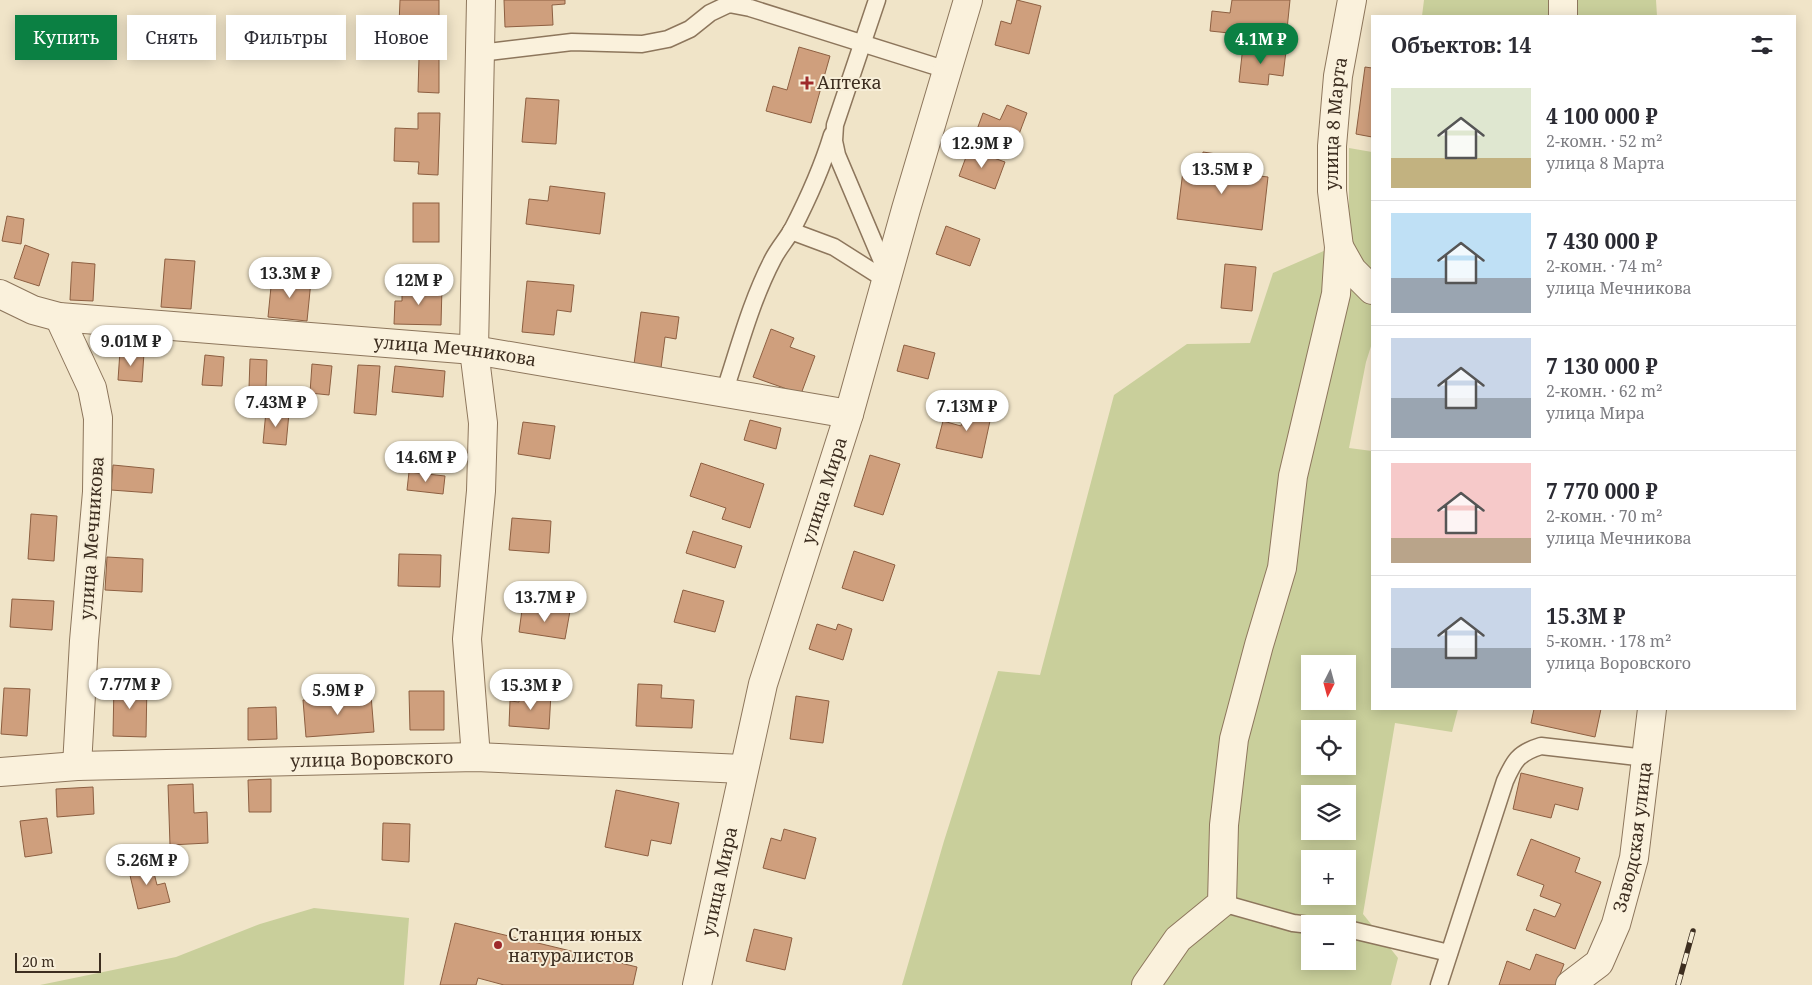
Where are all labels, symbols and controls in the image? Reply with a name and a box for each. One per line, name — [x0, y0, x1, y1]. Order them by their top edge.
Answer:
chip: Купить — [15, 15, 117, 60]
chip: Снять — [127, 15, 216, 60]
chip: Фильтры — [226, 15, 346, 60]
chip: Новое — [356, 15, 447, 60]
pin: 4.1M ₽ — [1220, 22, 1302, 65]
text: 4.1M ₽ — [1235, 28, 1287, 50]
text: Объектов: 14 — [1391, 31, 1531, 59]
icon: filters — [1748, 31, 1776, 59]
street label: улица 8 Марта — [1319, 55, 1352, 190]
place label: Аптека — [817, 70, 882, 94]
marker: Аптека — [801, 77, 813, 89]
text: 4 100 000 ₽ — [1546, 102, 1658, 130]
icon: home — [1431, 108, 1491, 168]
pin: 12.9M ₽ — [936, 126, 1028, 169]
text: 2-комн. · 52 m² — [1546, 130, 1662, 152]
text: 12.9M ₽ — [952, 132, 1012, 154]
pin: 13.5M ₽ — [1176, 152, 1268, 195]
text: улица 8 Марта — [1546, 152, 1665, 174]
text: 13.5M ₽ — [1192, 158, 1252, 180]
text: 7 430 000 ₽ — [1546, 227, 1658, 255]
icon: home — [1431, 233, 1491, 293]
text: 2-комн. · 74 m² — [1546, 255, 1662, 277]
pin: 13.3M ₽ — [244, 256, 336, 299]
text: 13.3M ₽ — [260, 262, 320, 284]
pin: 12M ₽ — [384, 264, 454, 306]
text: 12M ₽ — [396, 269, 442, 291]
text: улица Мечникова — [1546, 277, 1692, 299]
pin: 9.01M ₽ — [85, 324, 177, 367]
street label: улица Мечникова — [373, 329, 538, 371]
text: 9.01M ₽ — [101, 330, 161, 352]
text: 7 130 000 ₽ — [1546, 352, 1658, 380]
icon: home — [1431, 358, 1491, 418]
text: 2-комн. · 62 m² — [1546, 380, 1662, 402]
pin: 7.43M ₽ — [230, 386, 322, 428]
pin: 7.13M ₽ — [921, 390, 1013, 432]
text: 7.43M ₽ — [246, 391, 306, 413]
text: 7.13M ₽ — [937, 395, 997, 417]
text: улица Мира — [1546, 402, 1645, 424]
street label: улица Мира — [795, 434, 852, 547]
pin: 14.6M ₽ — [380, 440, 472, 483]
text: 14.6M ₽ — [396, 446, 456, 468]
street label: улица Мечникова — [73, 455, 109, 621]
text: 7 770 000 ₽ — [1546, 477, 1658, 505]
icon: home — [1431, 483, 1491, 543]
text: 2-комн. · 70 m² — [1546, 505, 1662, 527]
text: улица Мечникова — [1546, 527, 1692, 549]
pin: 13.7M ₽ — [499, 580, 591, 623]
text: 13.7M ₽ — [515, 586, 575, 608]
text: 15.3M ₽ — [1546, 602, 1626, 630]
icon: home — [1431, 608, 1491, 668]
text: 5-комн. · 178 m² — [1546, 630, 1671, 652]
text: улица Воровского — [1546, 652, 1691, 674]
north arrow — [1301, 655, 1356, 710]
map controls — [1301, 655, 1356, 970]
pin: 7.77M ₽ — [84, 668, 176, 710]
pin: 15.3M ₽ — [485, 668, 577, 711]
text: 7.77M ₽ — [100, 673, 160, 695]
pin: 5.9M ₽ — [297, 674, 379, 716]
text: 15.3M ₽ — [501, 674, 561, 696]
text: 5.9M ₽ — [312, 679, 364, 701]
button: locate — [1301, 720, 1356, 775]
street label: улица Воровского — [290, 745, 454, 772]
street label: Заводская улица — [1607, 760, 1657, 915]
button: layers — [1301, 785, 1356, 840]
street label: улица Мира — [695, 824, 742, 938]
pin: 5.26M ₽ — [101, 844, 193, 886]
text: 5.26M ₽ — [117, 849, 177, 871]
button: + — [1301, 850, 1356, 905]
button: − — [1301, 915, 1356, 970]
place label: Станция юных натуралистов — [508, 922, 643, 967]
marker: Станция юных натуралистов — [492, 939, 504, 951]
scale bar — [15, 950, 101, 973]
text: 20 m — [22, 952, 55, 971]

